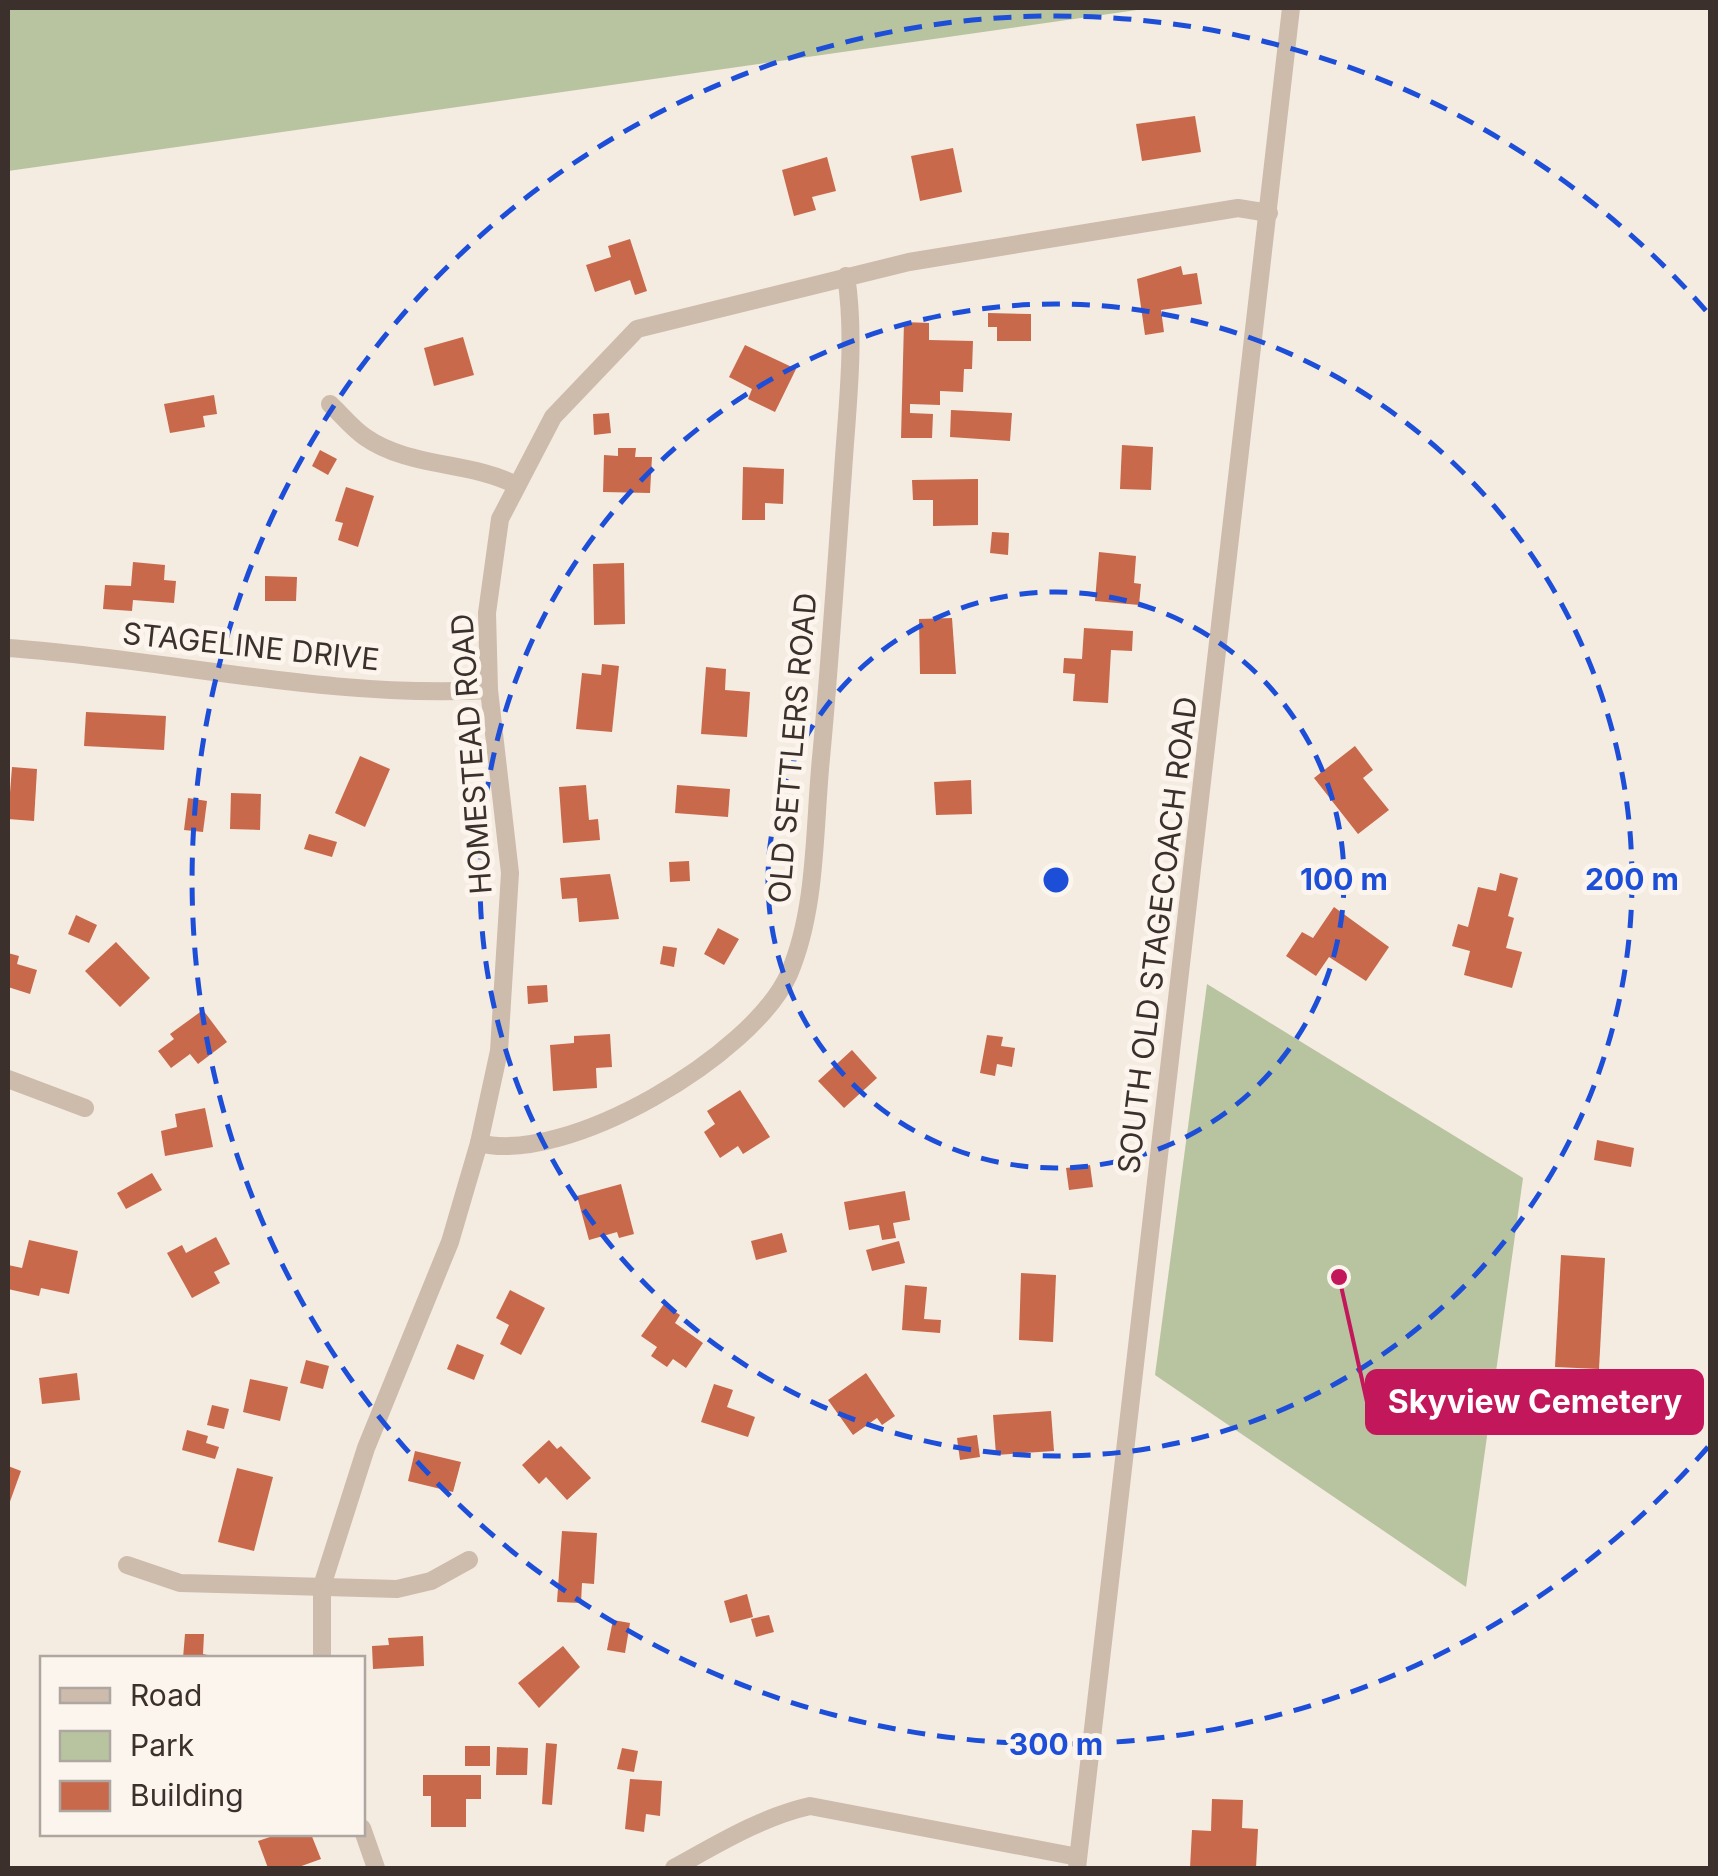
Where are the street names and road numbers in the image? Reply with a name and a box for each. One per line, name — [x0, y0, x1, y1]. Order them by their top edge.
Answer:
street label: OLD SETTLERS ROAD — [760, 591, 824, 905]
street label: HOMESTEAD ROAD — [443, 612, 499, 896]
street label: STAGELINE DRIVE — [121, 615, 381, 677]
street label: SOUTH OLD STAGECOACH ROAD — [1110, 694, 1204, 1176]

